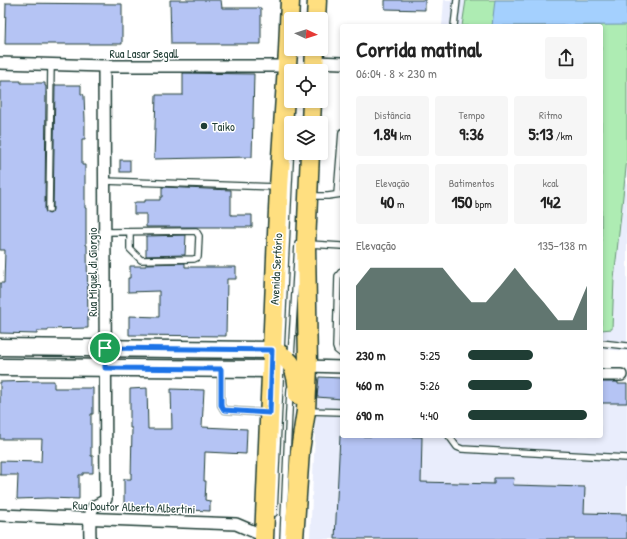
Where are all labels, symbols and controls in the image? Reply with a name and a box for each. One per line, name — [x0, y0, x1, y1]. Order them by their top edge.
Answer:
north arrow — [284, 12, 328, 56]
map controls — [284, 12, 328, 160]
text: Corrida matinal — [356, 34, 482, 64]
button: share — [545, 37, 587, 79]
street label: Rua Lasar Segall — [109, 45, 179, 62]
button: locate — [284, 64, 328, 108]
text: 06:04 · 8 × 230 m — [356, 64, 437, 82]
text: Distância — [374, 108, 411, 122]
text: Tempo — [458, 108, 485, 122]
text: Ritmo — [539, 108, 562, 122]
button: layers — [284, 116, 328, 160]
place label: Taiko — [212, 118, 235, 135]
marker: Taiko — [199, 121, 209, 131]
text: 1.84 — [373, 122, 397, 145]
text: 9:36 — [459, 122, 484, 145]
text: 5:13 — [528, 122, 553, 145]
text: km — [397, 129, 412, 143]
text: /km — [553, 129, 573, 143]
text: Elevação — [376, 176, 409, 190]
text: Batimentos — [449, 176, 494, 190]
text: kcal — [542, 176, 559, 190]
text: 40 — [380, 190, 394, 213]
text: 150 — [451, 190, 472, 213]
text: 142 — [540, 190, 561, 213]
text: m — [394, 197, 405, 211]
text: bpm — [472, 197, 492, 211]
street label: Rua Miguel di Giorgio — [84, 227, 101, 317]
street label: Avenida Sertório — [266, 233, 286, 305]
text: Elevação — [356, 236, 396, 254]
text: 135–138 m — [537, 236, 587, 254]
pin — [88, 331, 122, 365]
icon: arrive — [94, 337, 116, 359]
text: 230 m — [356, 346, 386, 364]
text: 5:25 — [420, 346, 440, 364]
text: 460 m — [356, 376, 384, 394]
text: 5:26 — [420, 376, 440, 394]
text: 690 m — [356, 406, 384, 424]
text: 4:40 — [420, 406, 439, 424]
street label: Rua Doutor Alberto Albertini — [72, 496, 196, 518]

